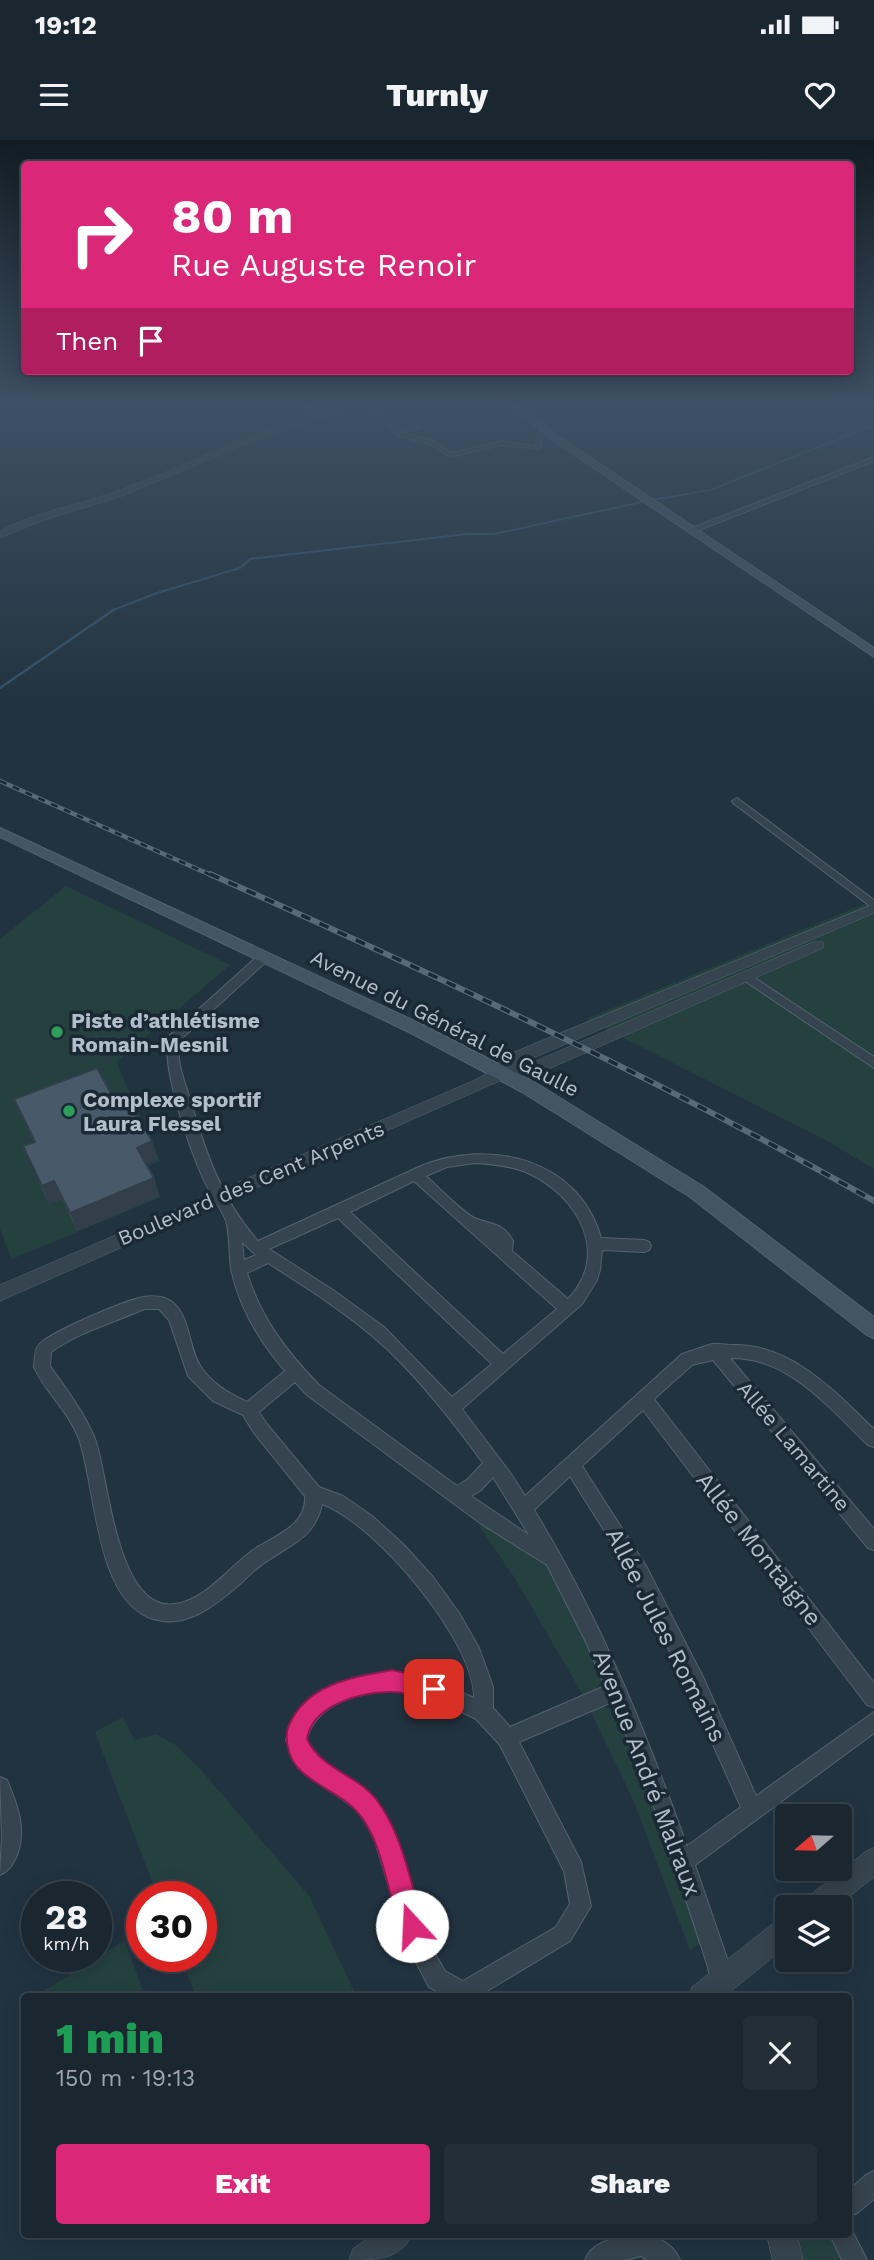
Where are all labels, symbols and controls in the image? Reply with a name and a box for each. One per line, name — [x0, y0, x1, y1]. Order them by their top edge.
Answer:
text: 19:12 — [35, 10, 97, 40]
icon: menu — [35, 76, 73, 114]
text: Turnly — [386, 76, 488, 114]
icon: heart — [801, 76, 839, 114]
text: 80 m — [171, 187, 293, 245]
icon: right — [56, 189, 147, 280]
text: Rue Auguste Renoir — [171, 246, 477, 284]
icon: arrive — [132, 322, 170, 360]
text: Then — [56, 326, 118, 356]
street label: Avenue du Général de Gaulle — [307, 944, 583, 1102]
place label: Piste d’athlétisme Romain-Mesnil — [71, 1008, 260, 1057]
marker: Piste d’athlétisme Romain-Mesnil — [49, 1024, 65, 1040]
place label: Complexe sportif Laura Flessel — [83, 1087, 261, 1136]
marker: Complexe sportif Laura Flessel — [61, 1103, 77, 1119]
street label: Boulevard des Cent Arpents — [114, 1115, 388, 1251]
street label: Allée Lamartine — [732, 1376, 856, 1516]
street label: Allée Montaigne — [690, 1467, 828, 1631]
street label: Allée Jules Romains — [600, 1523, 732, 1747]
street label: Avenue André Malraux — [587, 1646, 707, 1900]
pin — [404, 1659, 464, 1719]
icon: arrive — [415, 1670, 453, 1708]
north arrow — [775, 1804, 852, 1881]
map controls — [775, 1804, 852, 1972]
speed limit sign: 30 — [126, 1881, 217, 1972]
position arrow — [375, 1889, 449, 1963]
button: layers — [775, 1895, 852, 1972]
text: 28 — [45, 1896, 88, 1938]
text: km/h — [43, 1933, 90, 1954]
text: 1 min — [56, 2014, 164, 2063]
button: close — [743, 2016, 817, 2090]
text: 150 m · 19:13 — [56, 2065, 195, 2092]
button: Exit — [56, 2144, 430, 2224]
button: Share — [444, 2144, 817, 2224]

